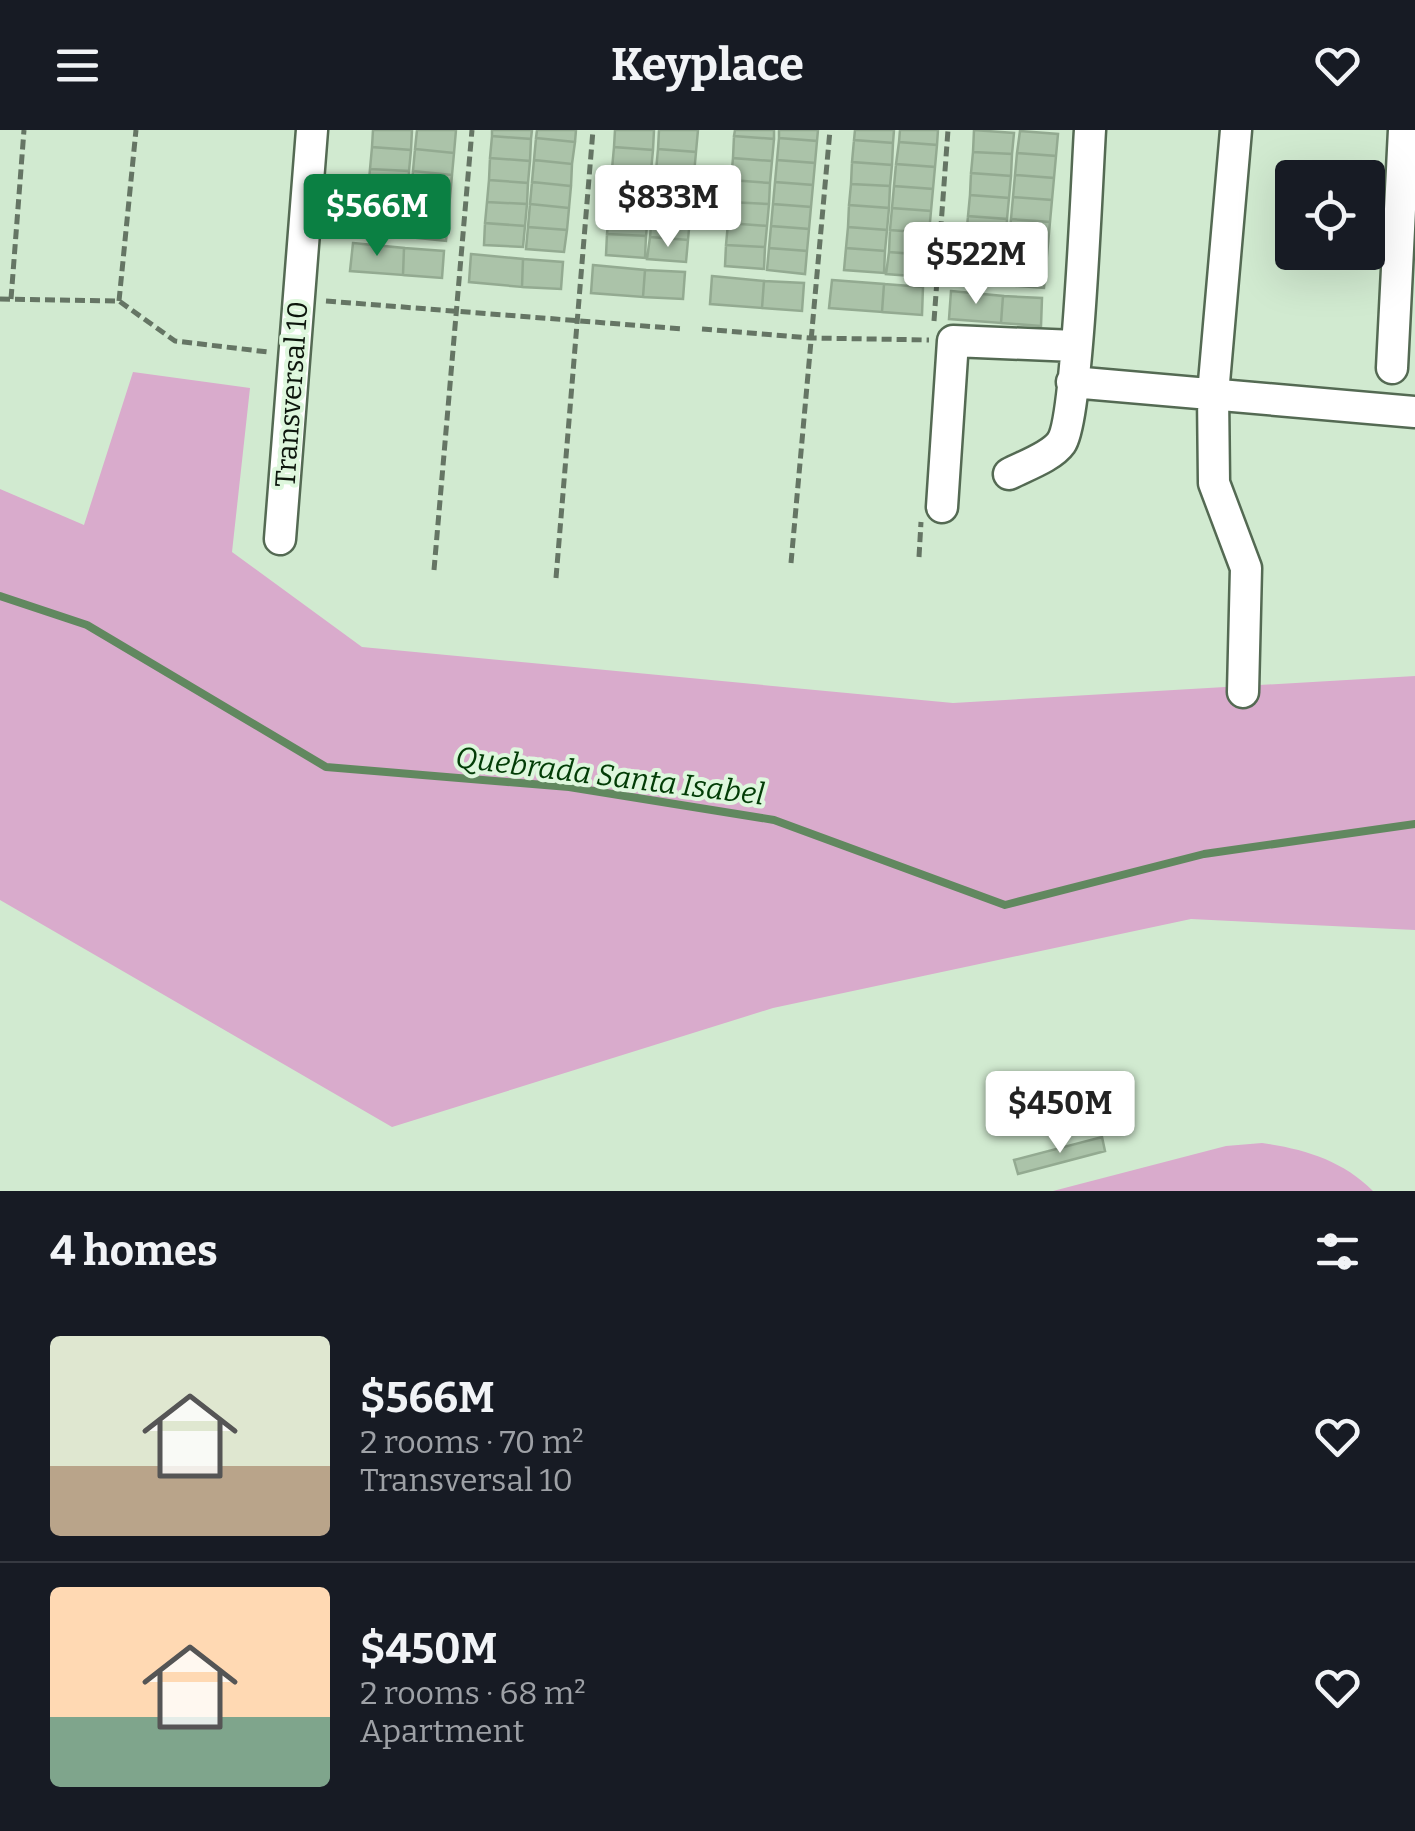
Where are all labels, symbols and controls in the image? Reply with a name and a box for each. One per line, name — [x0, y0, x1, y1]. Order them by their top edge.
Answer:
icon: menu — [50, 38, 105, 93]
text: Keyplace — [611, 38, 804, 92]
icon: heart — [1310, 38, 1365, 93]
map controls — [1275, 160, 1385, 270]
button: locate — [1275, 160, 1385, 270]
pin: $833M — [598, 165, 738, 250]
pin: $566M — [307, 174, 447, 259]
text: $833M — [617, 178, 719, 216]
text: $566M — [326, 187, 428, 225]
pin: $522M — [906, 222, 1046, 307]
text: $522M — [926, 235, 1026, 273]
street label: Transversal 10 — [269, 300, 314, 488]
water label: Quebrada Santa Isabel — [454, 739, 766, 813]
pin: $450M — [990, 1071, 1130, 1156]
text: $450M — [1008, 1084, 1112, 1122]
icon: filters — [1310, 1224, 1365, 1279]
text: 4 homes — [50, 1226, 218, 1276]
text: $566M — [360, 1373, 495, 1423]
icon: home — [130, 1376, 250, 1496]
icon: heart — [1310, 1409, 1365, 1464]
text: 2 rooms · 70 m² — [360, 1423, 584, 1461]
text: Transversal 10 — [360, 1461, 573, 1499]
text: $450M — [360, 1624, 497, 1674]
icon: home — [130, 1627, 250, 1747]
icon: heart — [1310, 1660, 1365, 1715]
text: 2 rooms · 68 m² — [360, 1674, 586, 1712]
text: Apartment — [360, 1712, 524, 1750]

